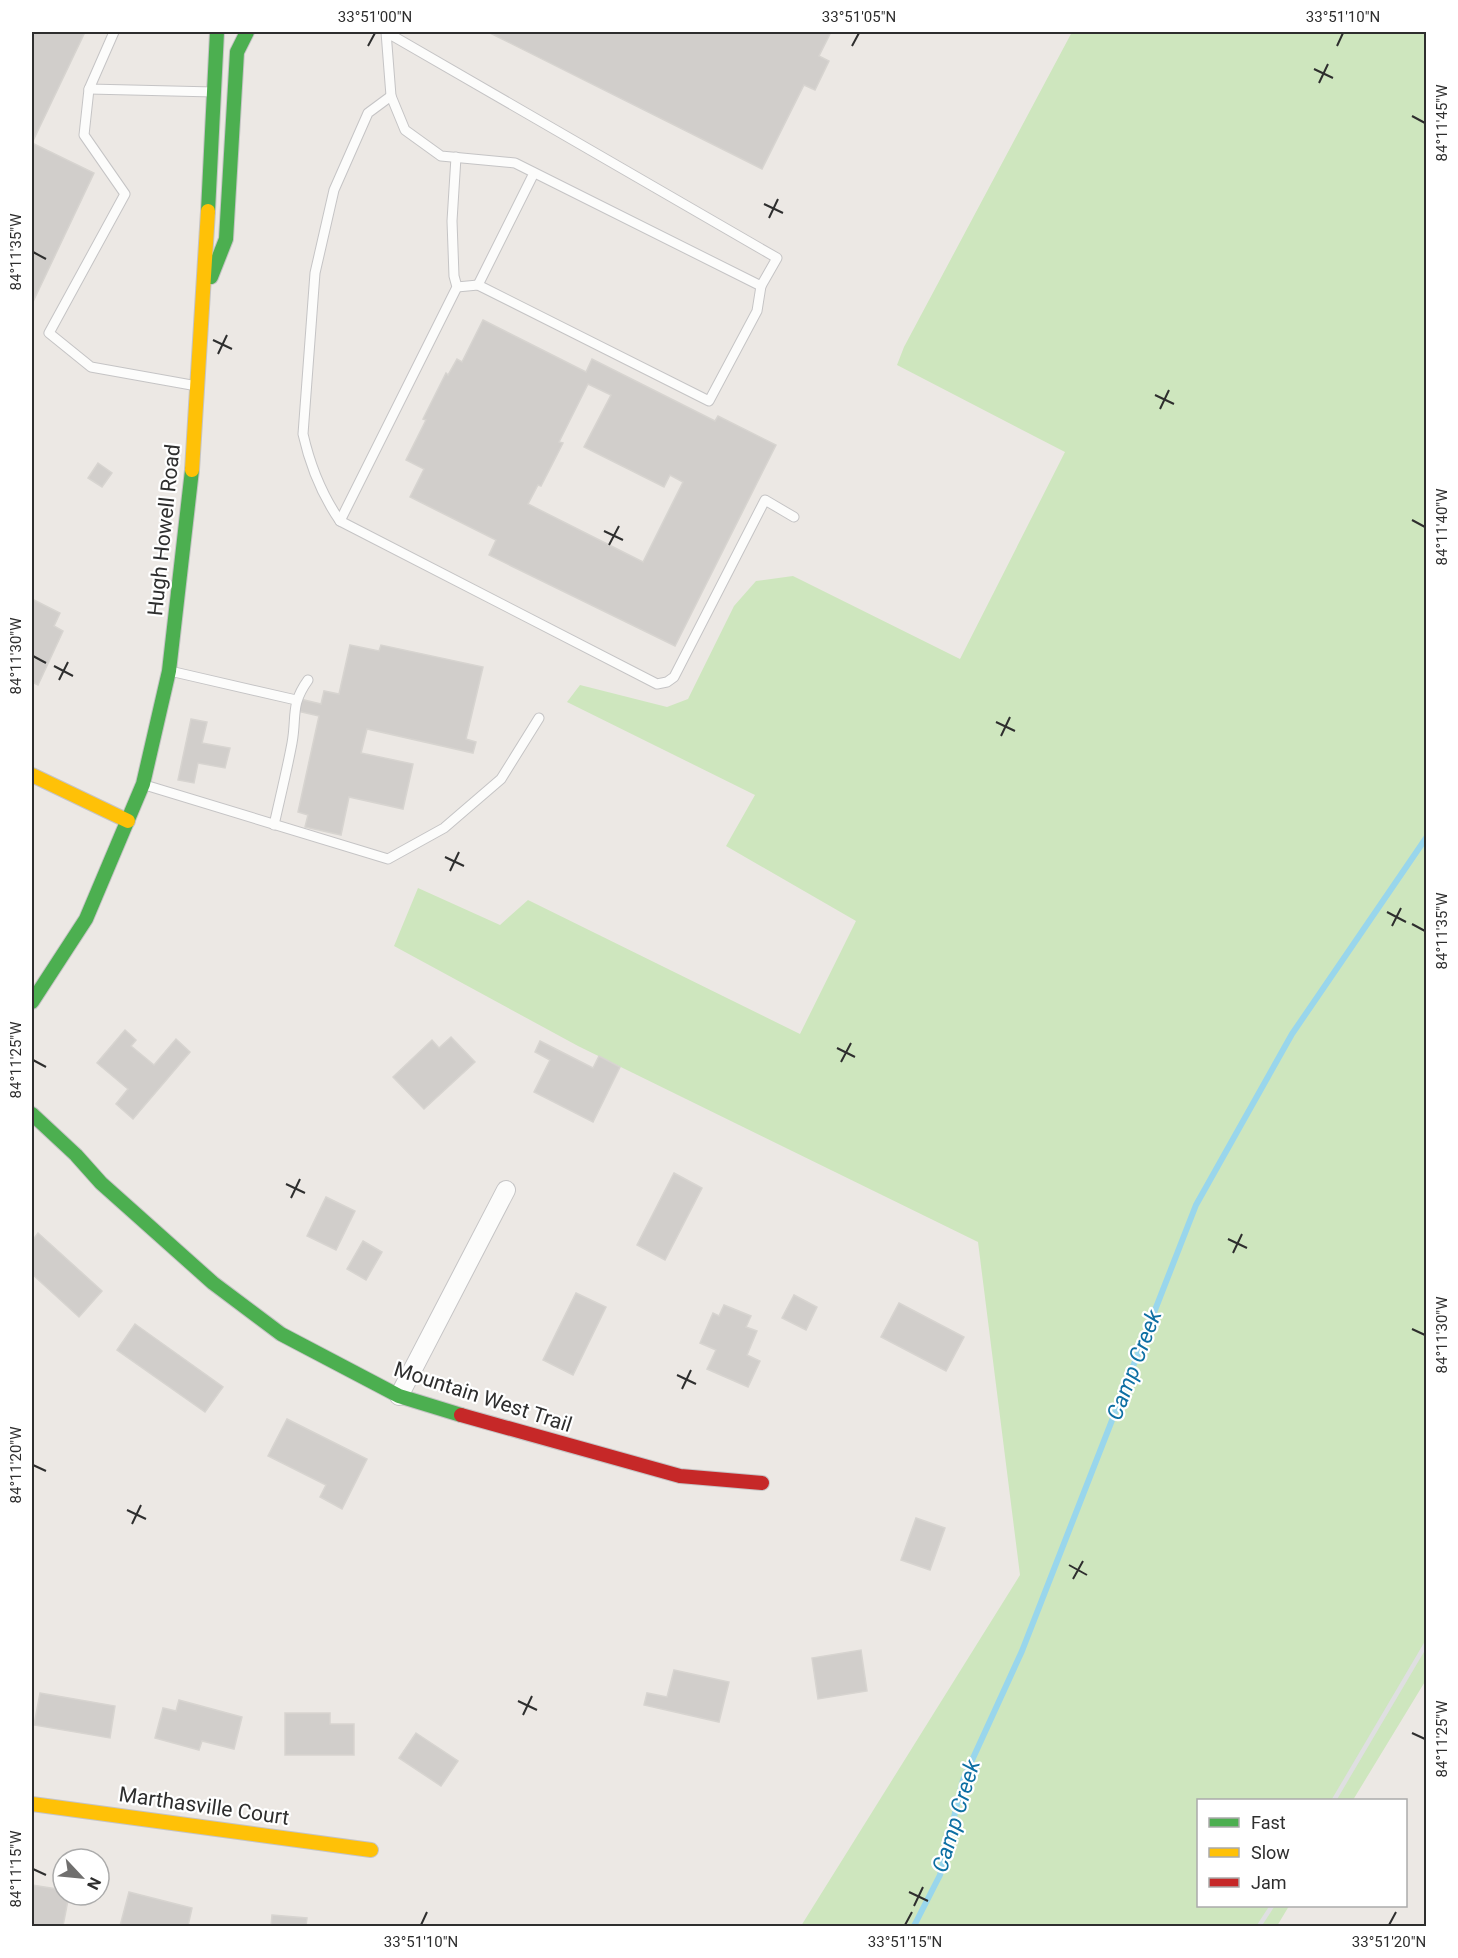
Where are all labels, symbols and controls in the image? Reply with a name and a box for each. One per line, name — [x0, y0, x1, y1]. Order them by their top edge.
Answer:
text: 33°51'00"N — [338, 8, 412, 26]
text: 33°51'05"N — [822, 8, 896, 26]
text: 33°51'10"N — [1306, 8, 1380, 26]
text: 84°11'45"W — [1433, 85, 1451, 161]
text: 84°11'35"W — [7, 214, 25, 290]
street label: Hugh Howell Road — [143, 443, 185, 617]
text: 84°11'40"W — [1433, 489, 1451, 565]
text: 84°11'30"W — [7, 618, 25, 694]
text: 84°11'35"W — [1433, 893, 1451, 969]
text: 84°11'25"W — [7, 1022, 25, 1098]
text: 84°11'30"W — [1433, 1297, 1451, 1373]
water label: Camp Creek — [1102, 1305, 1167, 1424]
street label: Mountain West Trail — [391, 1357, 575, 1437]
text: 84°11'20"W — [7, 1427, 25, 1503]
text: 84°11'25"W — [1433, 1701, 1451, 1777]
water label: Camp Creek — [927, 1756, 985, 1875]
street label: Marthasville Court — [117, 1782, 291, 1830]
legend — [1197, 1799, 1407, 1907]
text: Fast — [1251, 1812, 1286, 1833]
text: 84°11'15"W — [7, 1831, 25, 1907]
text: Slow — [1251, 1842, 1290, 1863]
north arrow — [51, 1847, 111, 1907]
text: Jam — [1251, 1872, 1287, 1893]
text: N — [83, 1874, 105, 1893]
text: 33°51'10"N — [384, 1933, 458, 1951]
text: 33°51'15"N — [868, 1933, 942, 1951]
text: 33°51'20"N — [1352, 1933, 1426, 1951]

